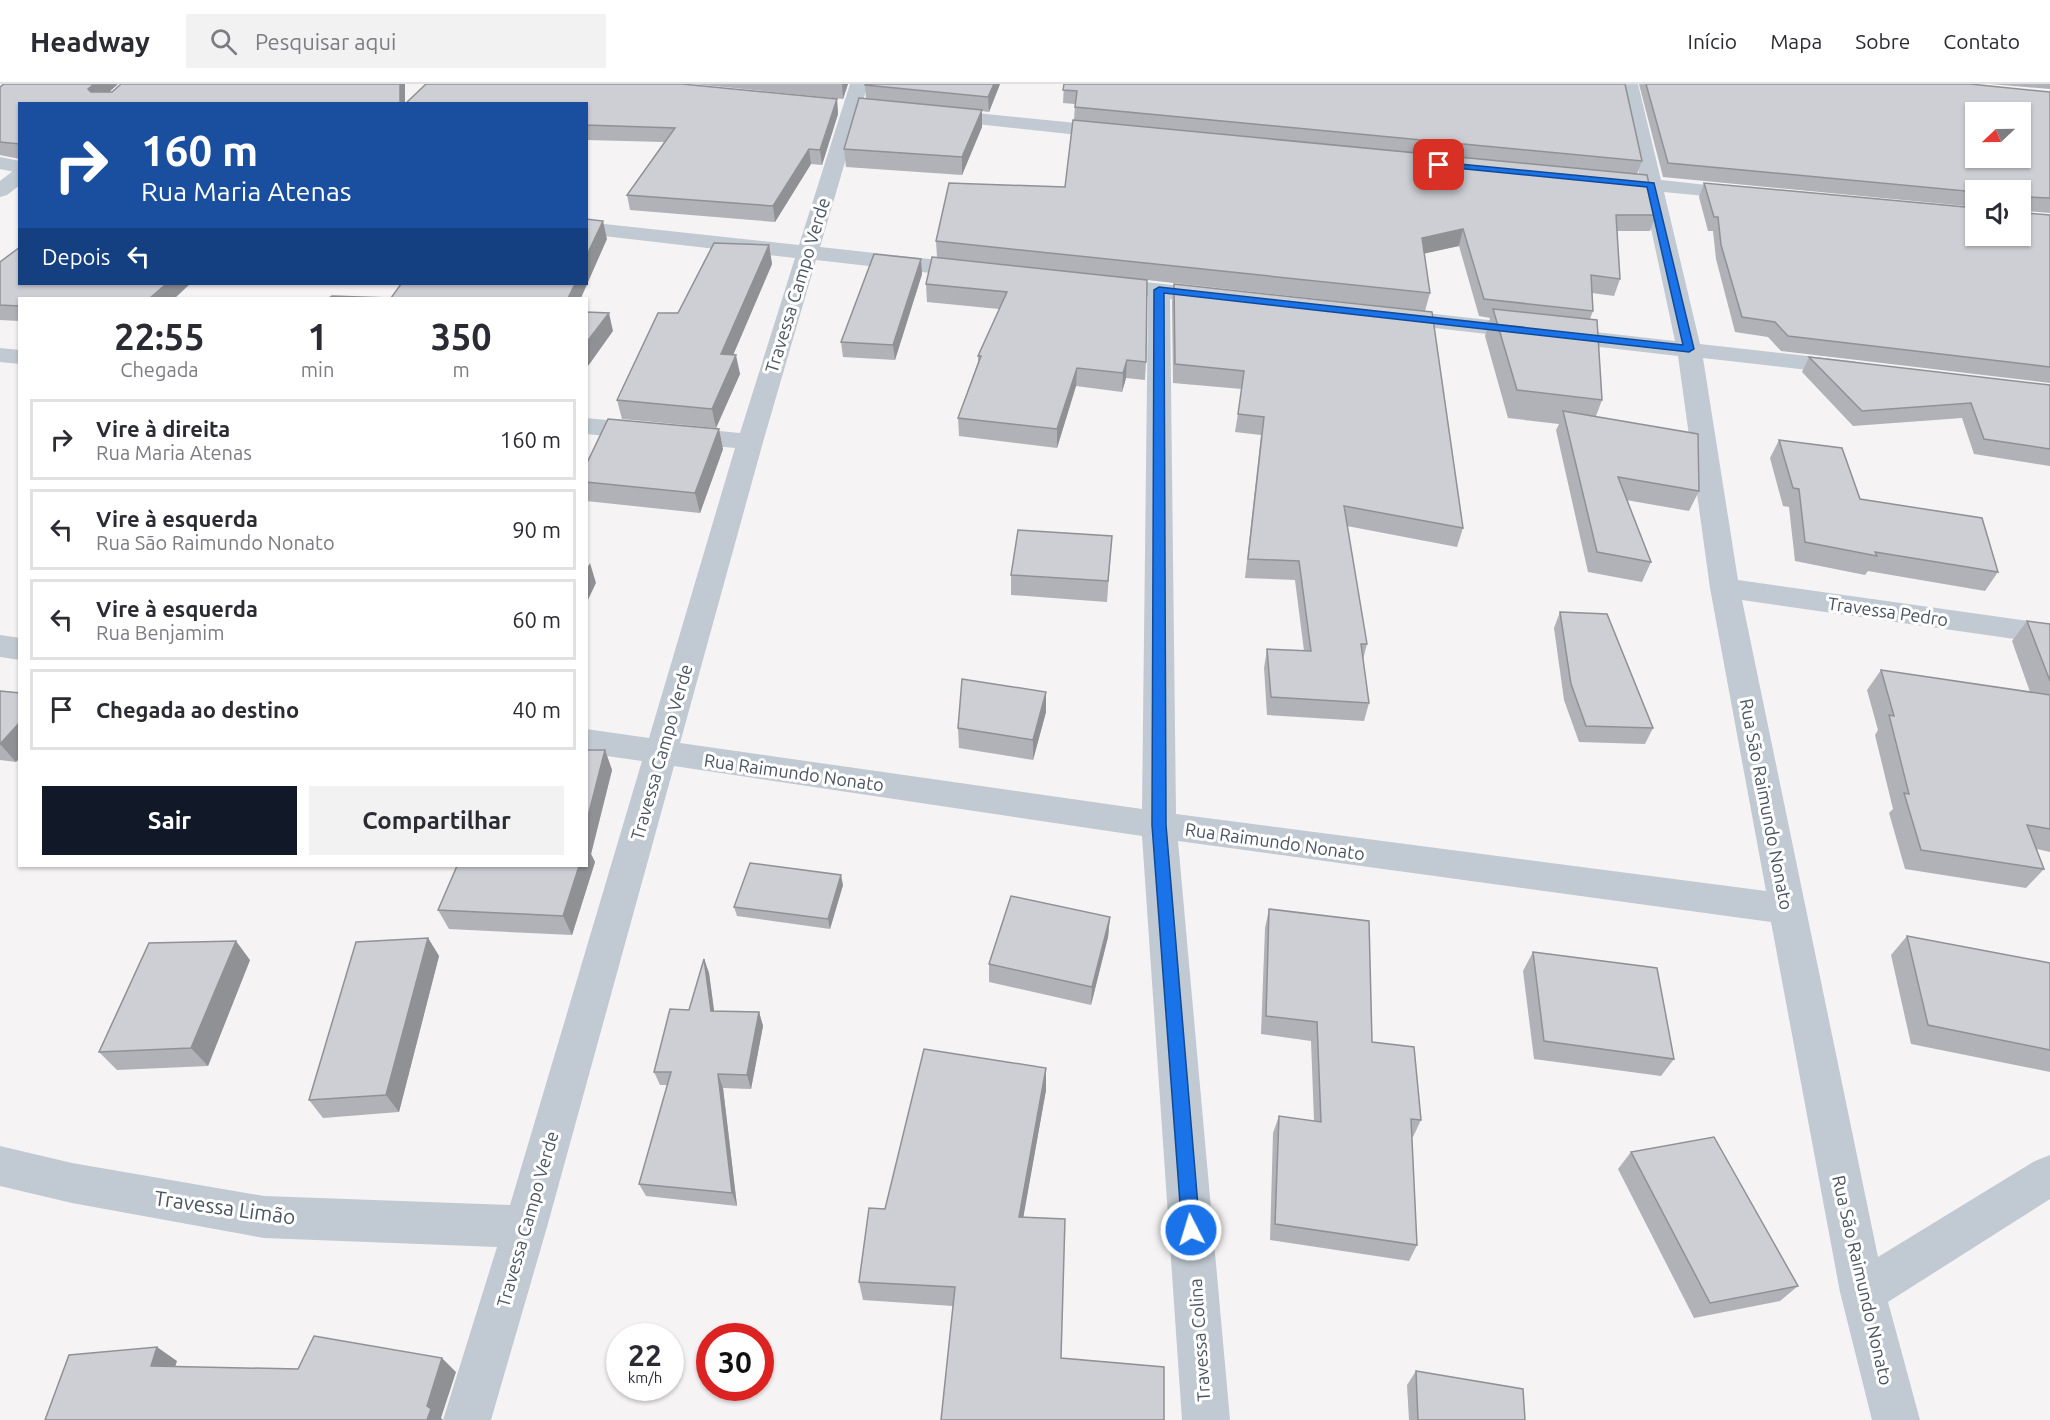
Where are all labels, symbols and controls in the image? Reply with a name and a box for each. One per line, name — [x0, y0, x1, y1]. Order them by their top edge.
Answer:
search box — [186, 14, 606, 68]
icon: search — [207, 25, 240, 58]
text: Headway — [30, 26, 150, 57]
text: Pesquisar aqui — [255, 29, 396, 54]
text: Início — [1688, 29, 1737, 53]
text: Mapa — [1770, 29, 1822, 53]
text: Sobre — [1855, 29, 1910, 53]
text: Contato — [1943, 29, 2020, 53]
north arrow — [1965, 102, 2031, 168]
map controls — [1965, 102, 2031, 246]
icon: right — [42, 126, 120, 204]
text: 160 m — [141, 127, 258, 174]
pin — [1413, 139, 1464, 190]
icon: arrive — [1422, 148, 1455, 181]
text: Rua Maria Atenas — [141, 176, 352, 206]
button: sound — [1965, 180, 2031, 246]
street label: Travessa Campo Verde — [761, 195, 833, 375]
icon: left — [122, 240, 155, 273]
text: Depois — [42, 244, 110, 269]
text: 22:55 — [114, 316, 204, 357]
text: 1 — [307, 316, 328, 357]
text: 350 — [431, 316, 492, 357]
text: Chegada — [120, 358, 199, 381]
text: min — [301, 358, 334, 381]
text: m — [453, 358, 470, 381]
text: Vire à direita — [96, 416, 230, 441]
icon: right — [45, 423, 78, 456]
text: 160 m — [500, 427, 561, 452]
text: Rua Maria Atenas — [96, 441, 252, 464]
text: Vire à esquerda — [96, 506, 258, 531]
icon: left — [45, 513, 78, 546]
text: 90 m — [512, 517, 561, 542]
text: Rua São Raimundo Nonato — [96, 531, 335, 554]
street label: Travessa Pedro — [1827, 593, 1949, 629]
text: Vire à esquerda — [96, 596, 258, 621]
icon: left — [45, 603, 78, 636]
text: 60 m — [512, 607, 561, 632]
text: Rua Benjamim — [96, 621, 224, 644]
street label: Travessa Campo Verde — [626, 662, 696, 842]
icon: arrive — [45, 693, 78, 726]
text: Chegada ao destino — [96, 697, 299, 722]
text: 40 m — [512, 697, 561, 722]
street label: Rua São Raimundo Nonato — [1737, 697, 1797, 911]
street label: Rua Raimundo Nonato — [703, 749, 885, 795]
button: Sair — [42, 786, 297, 855]
button: Compartilhar — [309, 786, 564, 855]
street label: Rua Raimundo Nonato — [1184, 818, 1366, 864]
street label: Travessa Campo Verde — [492, 1129, 562, 1309]
street label: Rua São Raimundo Nonato — [1829, 1173, 1897, 1387]
street label: Travessa Limão — [153, 1185, 297, 1229]
position arrow — [1159, 1198, 1223, 1262]
street label: Travessa Colina — [1185, 1278, 1213, 1402]
speed limit sign: 30 — [696, 1323, 774, 1401]
text: 22 — [628, 1338, 662, 1372]
text: km/h — [628, 1369, 662, 1386]

